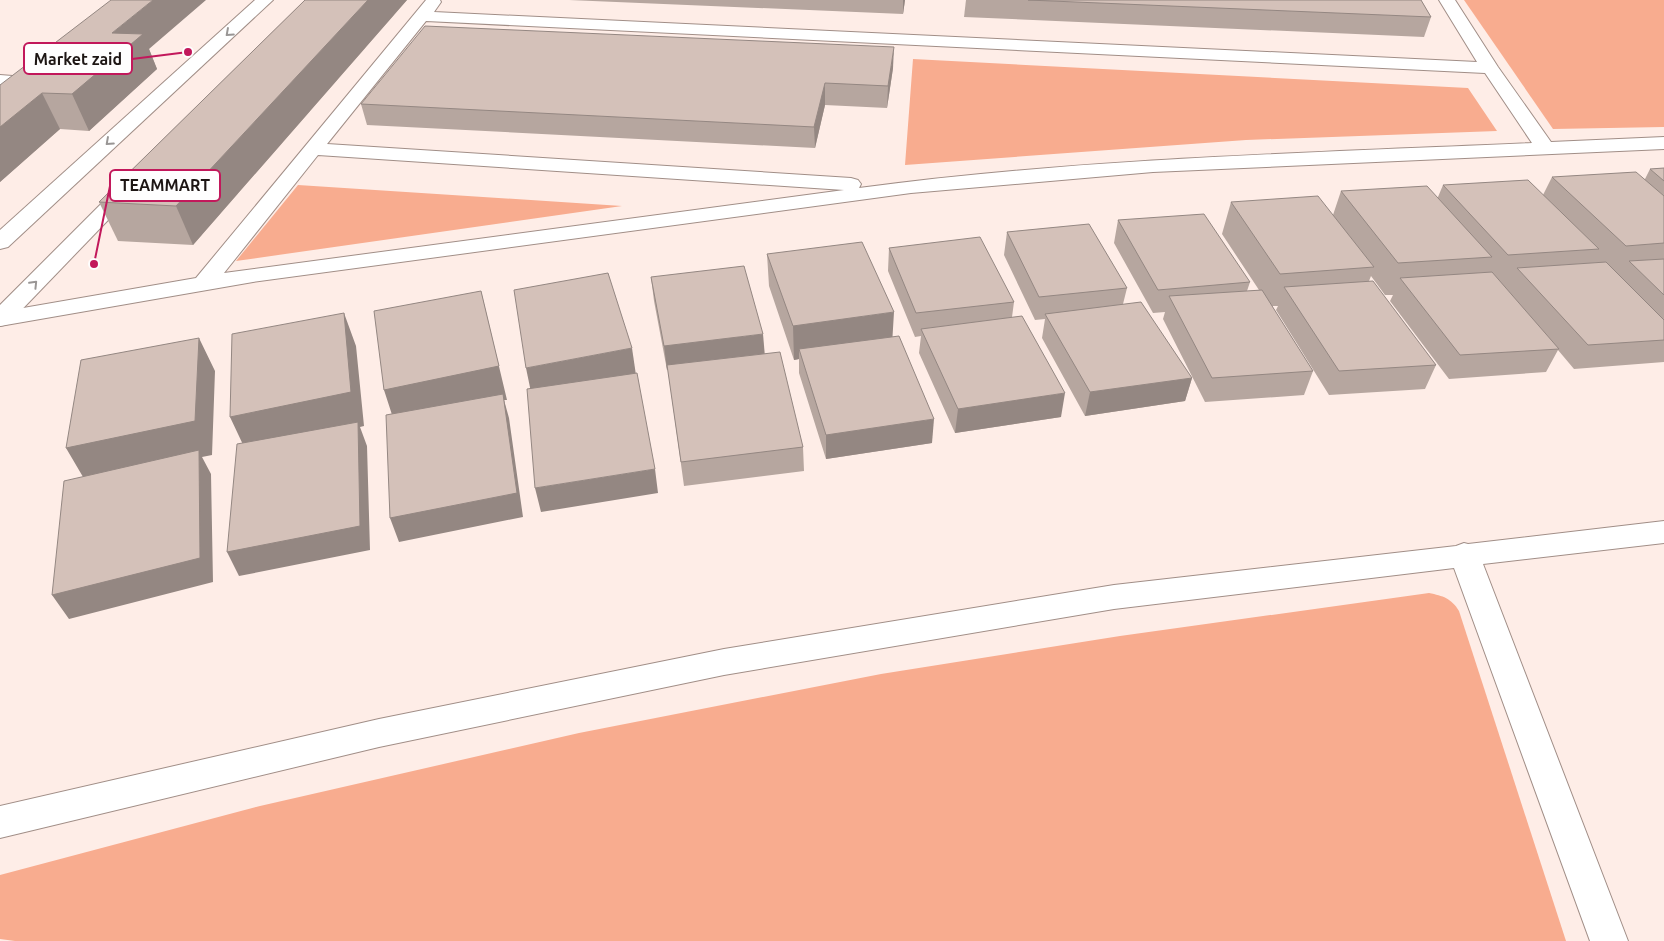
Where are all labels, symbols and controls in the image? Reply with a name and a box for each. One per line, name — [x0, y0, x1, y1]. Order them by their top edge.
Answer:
one-way arrow — [225, 27, 234, 36]
callout: Market zaid — [24, 43, 132, 74]
text: Market zaid — [34, 50, 122, 68]
one-way arrow — [105, 136, 114, 145]
callout: TEAMMART — [110, 170, 220, 201]
text: TEAMMART — [120, 176, 210, 194]
one-way arrow — [28, 281, 37, 290]

